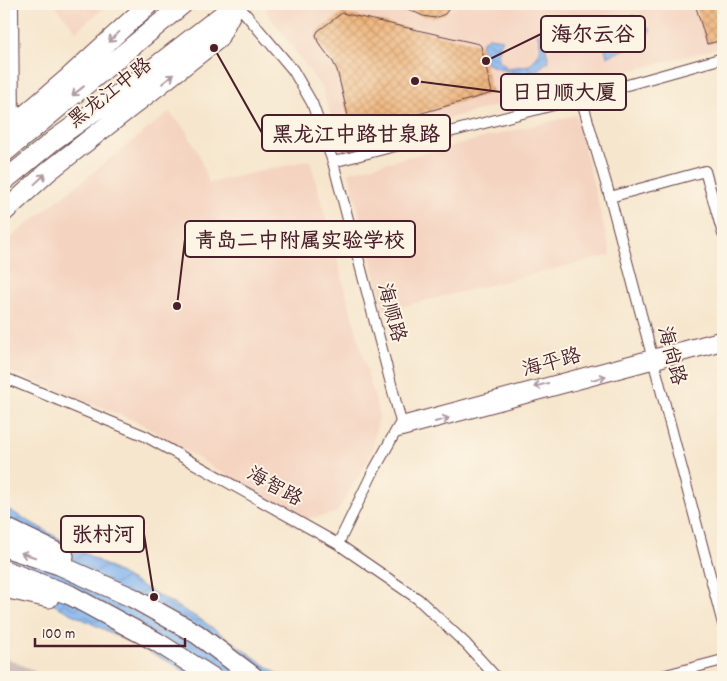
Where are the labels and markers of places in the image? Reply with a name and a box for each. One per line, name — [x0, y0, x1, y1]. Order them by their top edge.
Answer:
callout: 海尔云谷 — [541, 16, 645, 52]
callout: 日日顺大厦 — [501, 74, 626, 110]
callout: 黑龙江中路甘泉路 — [262, 115, 450, 151]
callout: 青岛二中附属实验学校 — [185, 221, 415, 257]
callout: 张村河 — [61, 516, 144, 552]

